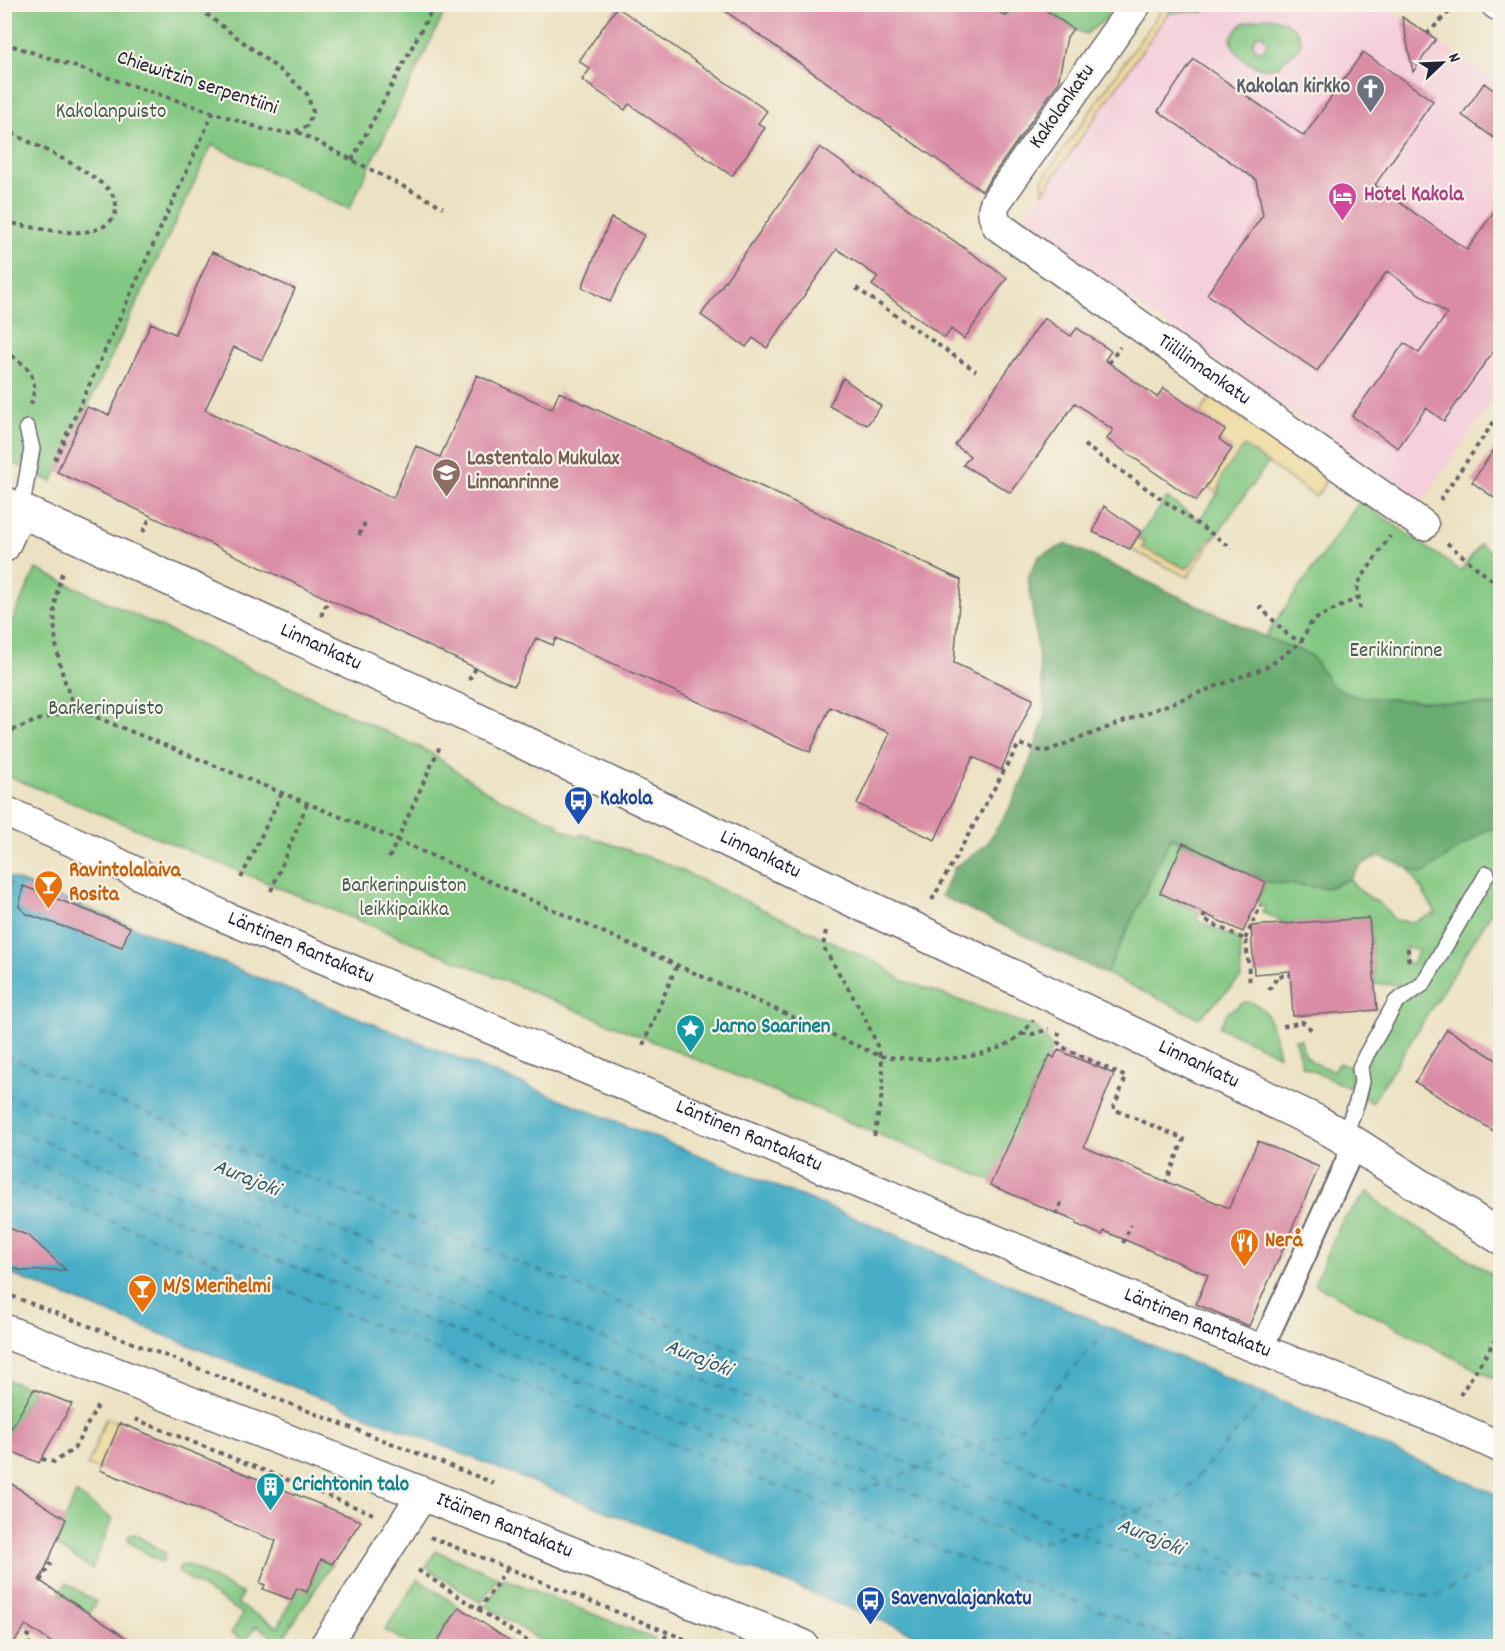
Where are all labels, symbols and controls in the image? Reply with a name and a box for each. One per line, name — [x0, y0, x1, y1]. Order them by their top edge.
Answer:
north arrow — [1412, 33, 1472, 93]
street label: Chiewitzin serpentiini — [112, 44, 282, 124]
text: N — [1441, 50, 1466, 66]
street label: Kakolankatu — [1023, 59, 1103, 155]
church icon: Kakolan kirkko — [1355, 72, 1387, 114]
place label: Kakolan kirkko — [1236, 73, 1350, 103]
park label: Kakolanpuisto — [56, 98, 166, 128]
hotel icon: Hotel Kakola — [1327, 180, 1359, 222]
place label: Hotel Kakola — [1364, 181, 1464, 211]
street label: Tiililinnankatu — [1151, 327, 1256, 414]
place label: Lastentalo Mukulax Linnanrinne — [467, 445, 620, 499]
school or university icon: Lastentalo Mukulax Linnanrinne — [430, 456, 462, 498]
street label: Linnankatu — [275, 616, 366, 680]
park label: Eerikinrinne — [1350, 637, 1442, 667]
park label: Barkerinpuisto — [48, 695, 164, 725]
bus stop icon: Kakola — [563, 784, 595, 826]
place label: Kakola — [600, 785, 654, 815]
street label: Linnankatu — [714, 823, 805, 888]
place label: Ravintolalaiva Rosita — [69, 857, 182, 911]
bar icon: Ravintolalaiva Rosita — [32, 868, 64, 910]
park label: Barkerinpuiston leikkipaikka — [342, 872, 467, 926]
street label: Läntinen Rantakatu — [222, 905, 378, 993]
place icon: Jarno Saarinen — [675, 1012, 707, 1054]
place label: Jarno Saarinen — [712, 1013, 831, 1043]
street label: Linnankatu — [1153, 1033, 1244, 1097]
street label: Läntinen Rantakatu — [671, 1093, 827, 1181]
water label: Aurajoki — [208, 1152, 286, 1207]
restaurant icon: Nerå — [1228, 1226, 1260, 1268]
place label: Nerå — [1265, 1227, 1303, 1257]
bar icon: M/S Merihelmi — [126, 1272, 158, 1314]
place label: M/S Merihelmi — [163, 1273, 271, 1303]
street label: Läntinen Rantakatu — [1119, 1281, 1275, 1367]
water label: Aurajoki — [660, 1332, 738, 1387]
building icon: Crichtonin talo — [255, 1470, 287, 1512]
place label: Crichtonin talo — [292, 1471, 409, 1501]
street label: Itäinen Rantakatu — [431, 1486, 577, 1567]
water label: Aurajoki — [1112, 1511, 1190, 1566]
bus stop icon: Savenvalajankatu — [854, 1584, 886, 1626]
place label: Savenvalajankatu — [891, 1585, 1032, 1615]

